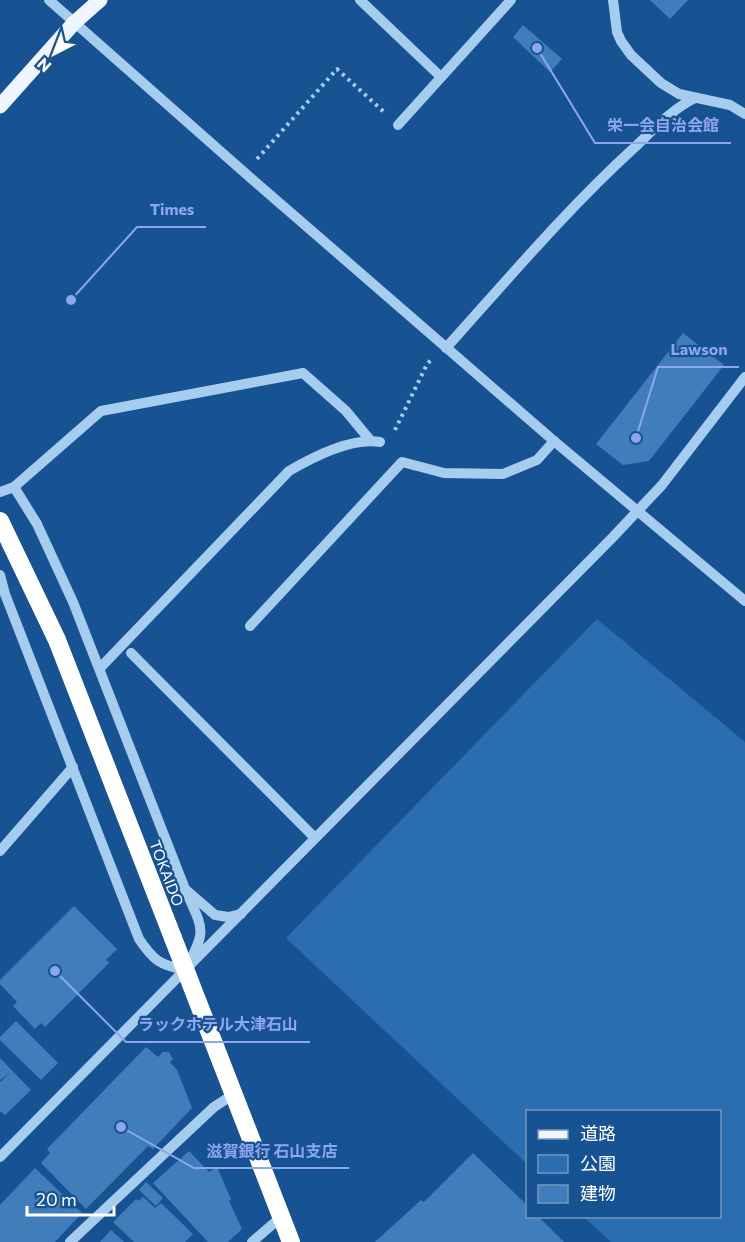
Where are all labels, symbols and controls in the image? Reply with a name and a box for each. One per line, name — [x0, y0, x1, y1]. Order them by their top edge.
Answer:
north arrow — [24, 24, 84, 84]
text: N — [33, 54, 54, 77]
callout: 栄一会自治会館 — [595, 109, 731, 143]
text: 栄一会自治会館 — [607, 115, 719, 134]
callout: Times — [137, 193, 206, 227]
text: Times — [150, 199, 194, 218]
callout: Lawson — [658, 333, 739, 367]
text: Lawson — [671, 339, 727, 358]
street label: TOKAIDO — [146, 837, 188, 909]
callout: ラックホテル大津石山 — [126, 1008, 310, 1042]
text: ラックホテル大津石山 — [138, 1014, 298, 1033]
legend — [526, 1110, 721, 1218]
text: 道路 — [580, 1122, 616, 1144]
callout: 滋賀銀行 石山支店 — [194, 1134, 349, 1168]
text: 滋賀銀行 石山支店 — [206, 1141, 338, 1160]
text: 公園 — [580, 1152, 616, 1174]
scale bar — [27, 1179, 114, 1217]
text: 建物 — [580, 1182, 616, 1204]
text: 20 m — [36, 1188, 77, 1210]

